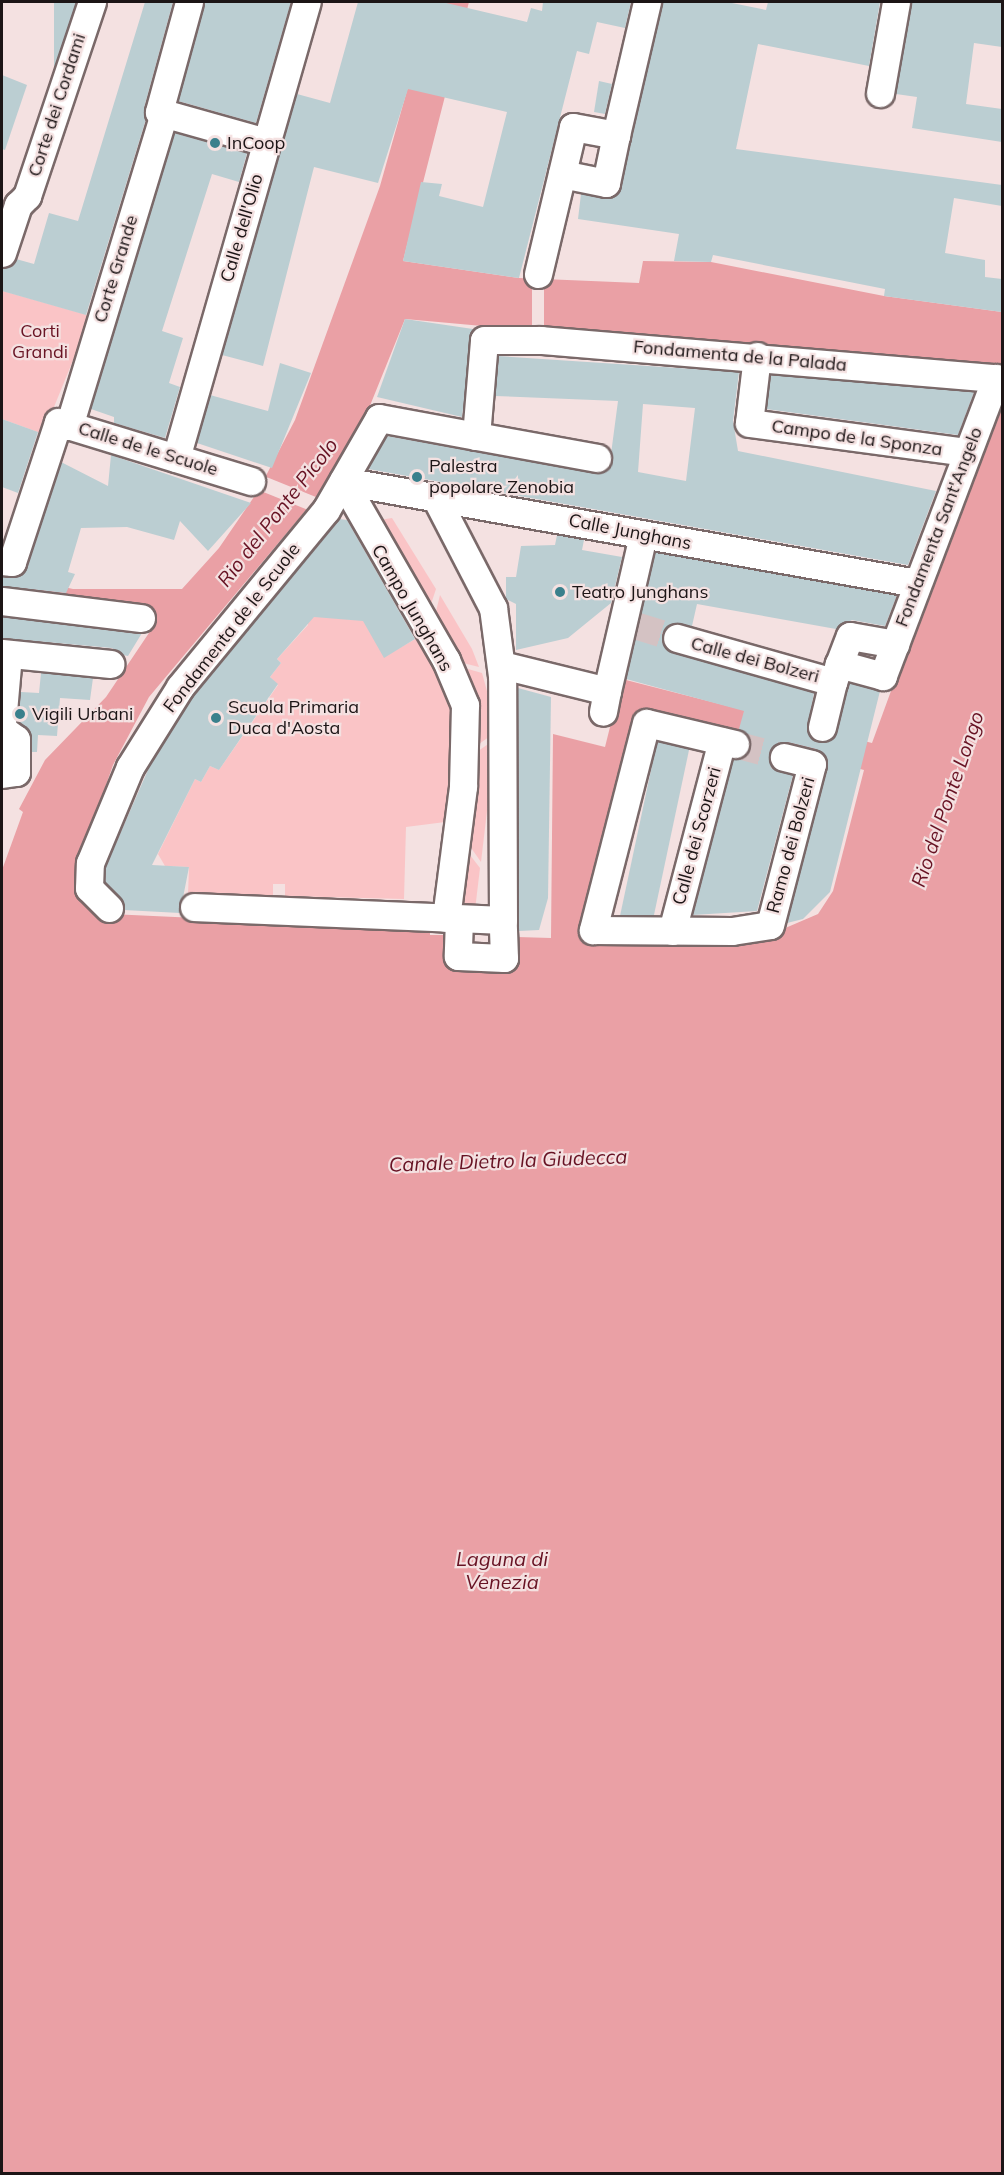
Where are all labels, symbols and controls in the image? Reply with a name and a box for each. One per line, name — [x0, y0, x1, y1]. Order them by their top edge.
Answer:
street label: Corte dei Cordami — [24, 31, 90, 179]
place label: InCoop — [227, 132, 285, 154]
marker: InCoop — [208, 136, 222, 150]
street label: Calle dell'Olio — [216, 171, 268, 285]
street label: Corte Grande — [89, 213, 143, 325]
park label: Corti Grandi — [12, 321, 68, 364]
street label: Fondamenta de la Palada — [632, 336, 848, 376]
street label: Campo de la Sponza — [770, 415, 944, 461]
street label: Calle de le Scuole — [76, 418, 220, 480]
street label: Fondamenta Sant'Angelo — [891, 424, 987, 630]
water label: Rio del Ponte Picolo — [212, 433, 342, 591]
place label: Palestra popolare Zenobia — [429, 456, 574, 498]
marker: Palestra popolare Zenobia — [410, 470, 424, 484]
street label: Calle Junghans — [567, 510, 693, 554]
street label: Fondamenta de le Scuole — [159, 539, 305, 717]
street label: Campo Junghans — [367, 541, 457, 675]
place label: Teatro Junghans — [572, 581, 708, 603]
marker: Teatro Junghans — [553, 585, 567, 599]
street label: Calle dei Bolzeri — [688, 632, 822, 688]
place label: Scuola Primaria Duca d'Aosta — [228, 697, 359, 740]
place label: Vigili Urbani — [32, 703, 133, 725]
marker: Vigili Urbani — [13, 707, 27, 721]
water label: Rio del Ponte Longo — [906, 708, 988, 890]
marker: Scuola Primaria Duca d'Aosta — [209, 711, 223, 725]
street label: Calle dei Scorzeri — [668, 765, 726, 907]
street label: Ramo dei Bolzeri — [762, 775, 820, 915]
water label: Canale Dietro la Giudecca — [388, 1144, 628, 1176]
water label: Laguna di Venezia — [456, 1546, 548, 1593]

